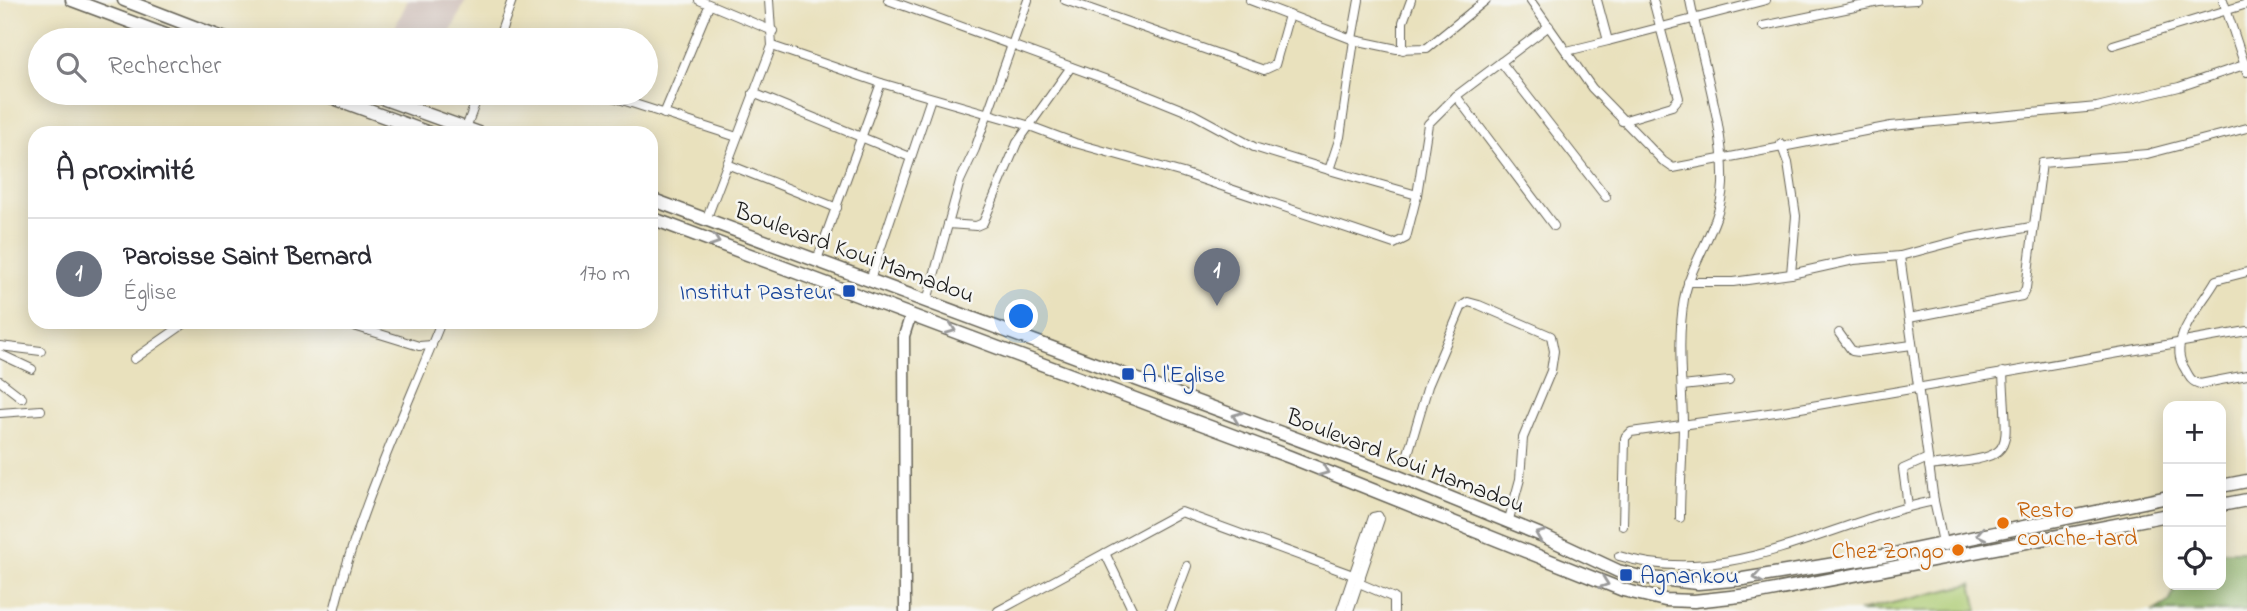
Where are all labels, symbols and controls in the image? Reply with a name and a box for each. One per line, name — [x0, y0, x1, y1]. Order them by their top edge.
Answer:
search box — [28, 28, 658, 105]
icon: search — [52, 48, 90, 86]
text: Rechercher — [108, 48, 221, 86]
text: À proximité — [56, 150, 194, 194]
street label: Boulevard Koui Mamadou — [728, 194, 979, 314]
one-way arrow — [709, 233, 721, 247]
text: Paroisse Saint Bernard — [123, 239, 372, 277]
pin: 1 — [1194, 248, 1240, 306]
text: 1 — [75, 258, 83, 291]
text: 170 m — [580, 258, 630, 291]
place label: Institut Pasteur — [680, 276, 836, 311]
text: Église — [123, 277, 176, 310]
marker: Institut Pasteur — [841, 283, 857, 299]
your location — [1004, 299, 1038, 333]
one-way arrow — [945, 321, 957, 335]
place label: A l'Eglise — [1142, 359, 1225, 394]
marker: A l'Eglise — [1120, 366, 1136, 382]
street label: Boulevard Koui Mamadou — [1280, 400, 1530, 524]
map controls — [2163, 401, 2226, 590]
button: + — [2163, 401, 2226, 464]
one-way arrow — [1231, 411, 1243, 425]
one-way arrow — [1318, 462, 1330, 476]
button: − — [2163, 464, 2226, 527]
place label: Resto couche-tard — [2017, 494, 2138, 557]
marker: Resto couche-tard — [1995, 515, 2011, 531]
one-way arrow — [1975, 525, 1987, 540]
button: locate — [2163, 527, 2226, 590]
one-way arrow — [1535, 530, 1547, 544]
place label: Chez Zongo — [1831, 535, 1944, 570]
marker: Chez Zongo — [1950, 542, 1966, 558]
place label: Agnankou — [1640, 560, 1739, 595]
marker: Agnankou — [1618, 567, 1634, 583]
one-way arrow — [1752, 569, 1764, 584]
one-way arrow — [1597, 575, 1609, 589]

